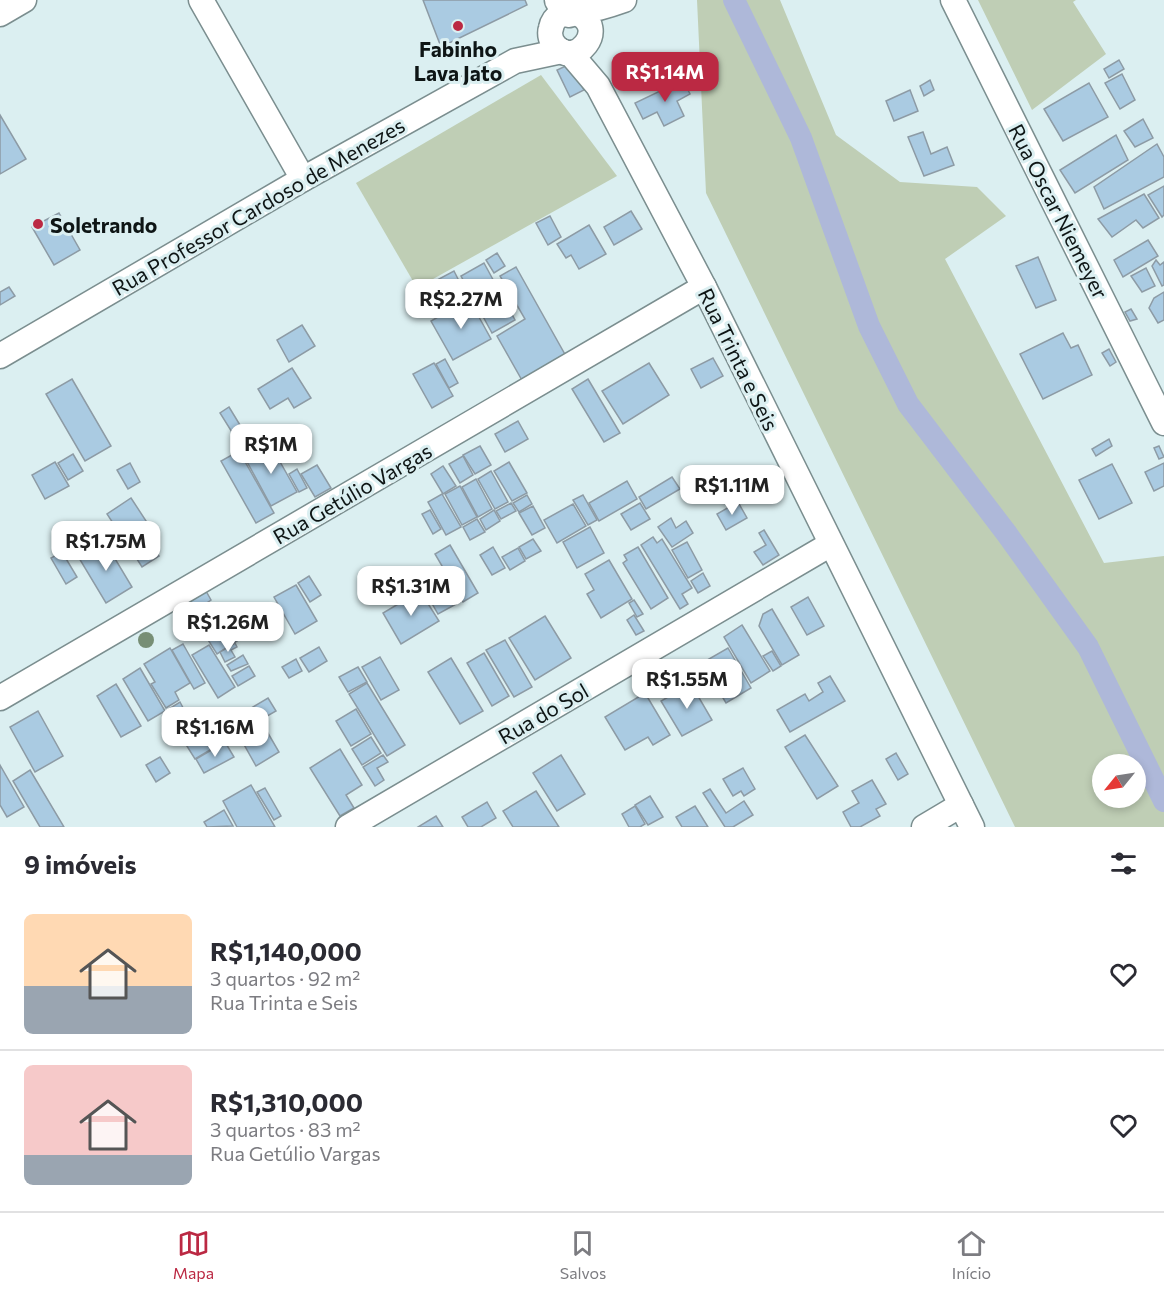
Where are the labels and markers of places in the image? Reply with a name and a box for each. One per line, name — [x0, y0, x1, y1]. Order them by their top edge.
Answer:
marker: Fabinho Lava Jato — [451, 19, 465, 33]
place label: Fabinho Lava Jato — [414, 36, 502, 85]
pin: R$1.14M — [610, 52, 720, 103]
place label: Soletrando — [50, 212, 157, 237]
marker: Soletrando — [31, 217, 45, 231]
pin: R$2.27M — [406, 279, 516, 330]
pin: R$1M — [235, 424, 307, 475]
pin: R$1.11M — [677, 465, 787, 516]
pin: R$1.75M — [51, 521, 161, 572]
pin: R$1.31M — [356, 566, 466, 617]
pin: R$1.26M — [173, 602, 283, 653]
pin: R$1.55M — [632, 659, 742, 710]
pin: R$1.16M — [160, 707, 270, 758]

